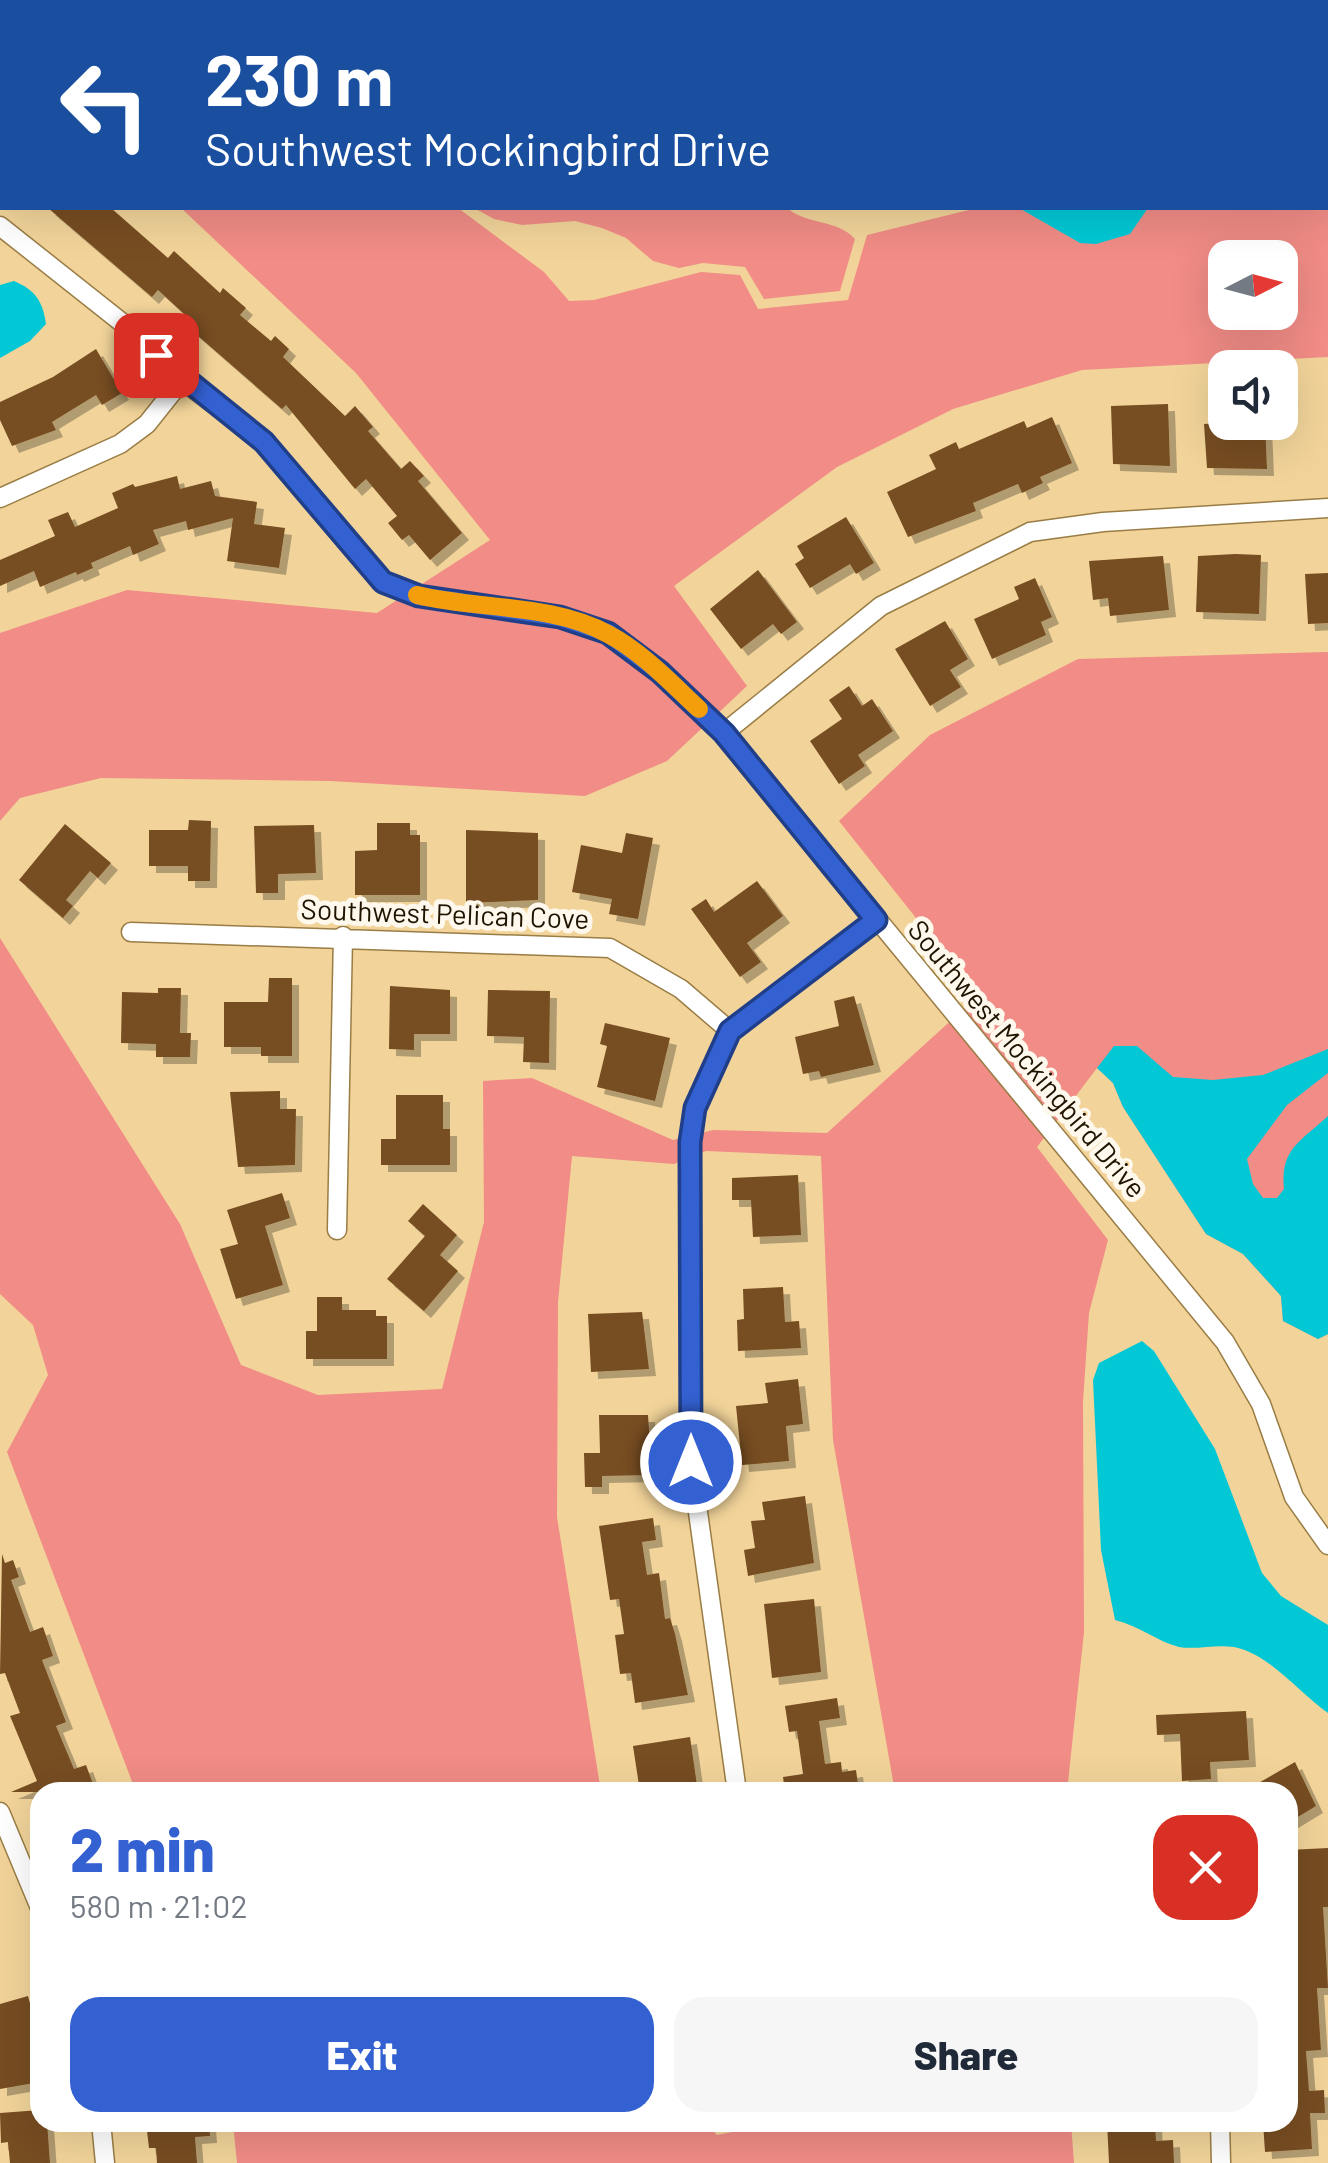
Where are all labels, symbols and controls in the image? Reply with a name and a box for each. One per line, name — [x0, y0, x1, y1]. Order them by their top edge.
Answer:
text: 230 m — [205, 36, 393, 120]
icon: left — [40, 40, 170, 170]
text: Southwest Mockingbird Drive — [205, 121, 771, 175]
north arrow — [1208, 240, 1298, 330]
map controls — [1208, 240, 1298, 440]
pin — [114, 313, 199, 398]
icon: arrive — [129, 328, 184, 383]
button: sound — [1208, 350, 1298, 440]
street label: Southwest Pelican Cove — [300, 891, 590, 935]
street label: Southwest Mockingbird Drive — [902, 913, 1154, 1204]
position arrow — [639, 1410, 743, 1514]
text: 2 min — [70, 1812, 215, 1884]
button: close — [1153, 1815, 1258, 1920]
text: 580 m · 21:02 — [70, 1886, 248, 1924]
button: Exit — [70, 1997, 654, 2112]
button: Share — [674, 1997, 1258, 2112]

